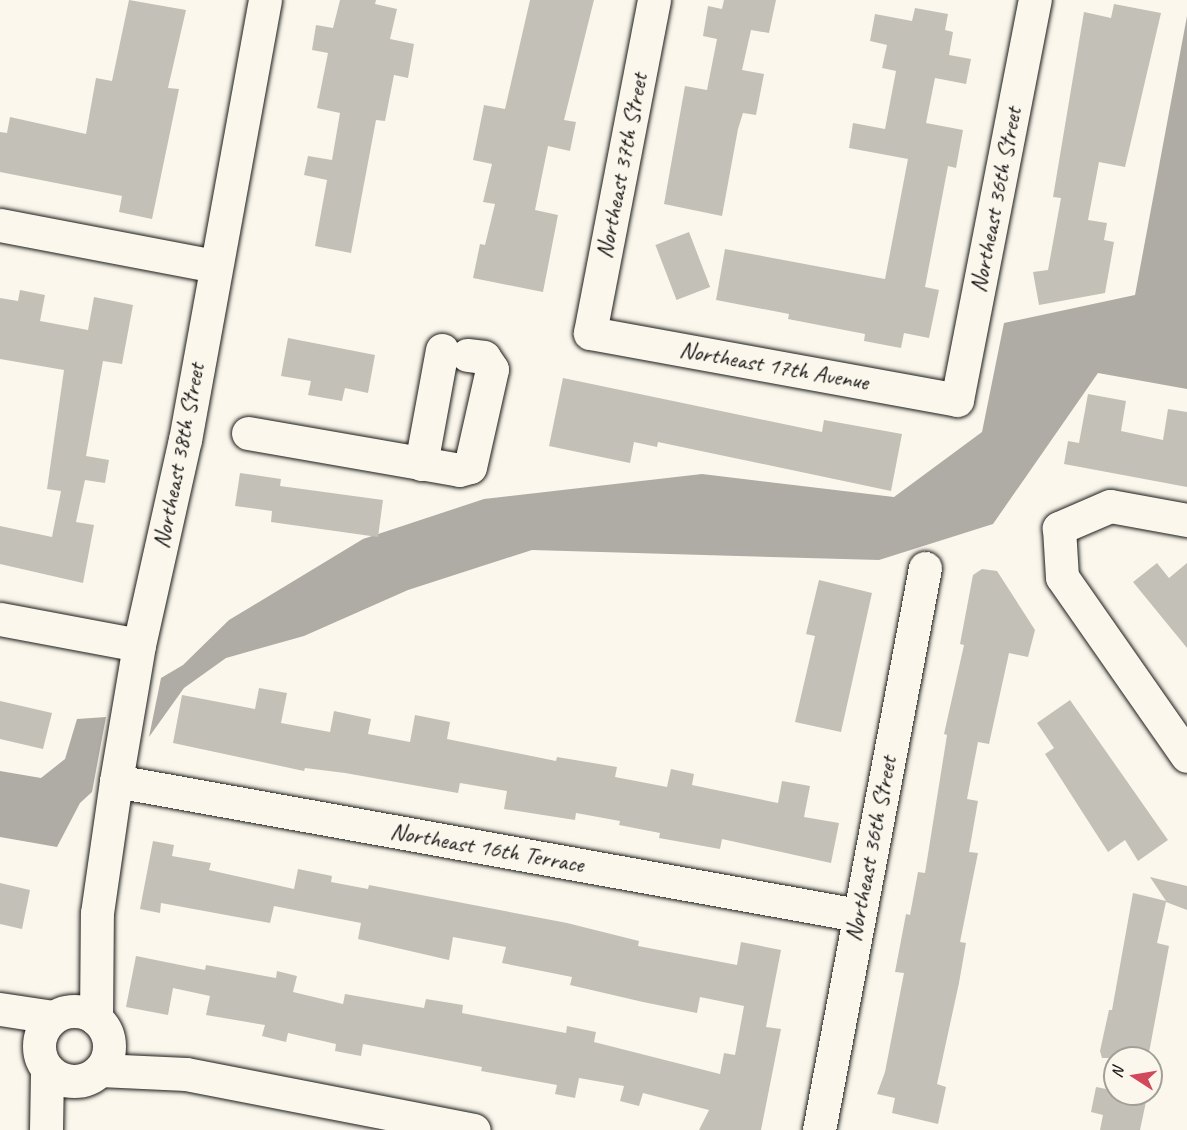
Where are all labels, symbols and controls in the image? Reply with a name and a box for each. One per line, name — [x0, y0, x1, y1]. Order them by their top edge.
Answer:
street label: Northeast 37th Street — [590, 71, 654, 261]
street label: Northeast 36th Street — [964, 105, 1028, 295]
street label: Northeast 17th Avenue — [677, 335, 871, 397]
street label: Northeast 38th Street — [147, 361, 211, 551]
street label: Northeast 36th Street — [839, 754, 903, 944]
street label: Northeast 16th Terrace — [388, 817, 586, 879]
north arrow — [1103, 1046, 1163, 1106]
text: N — [1107, 1066, 1128, 1080]

